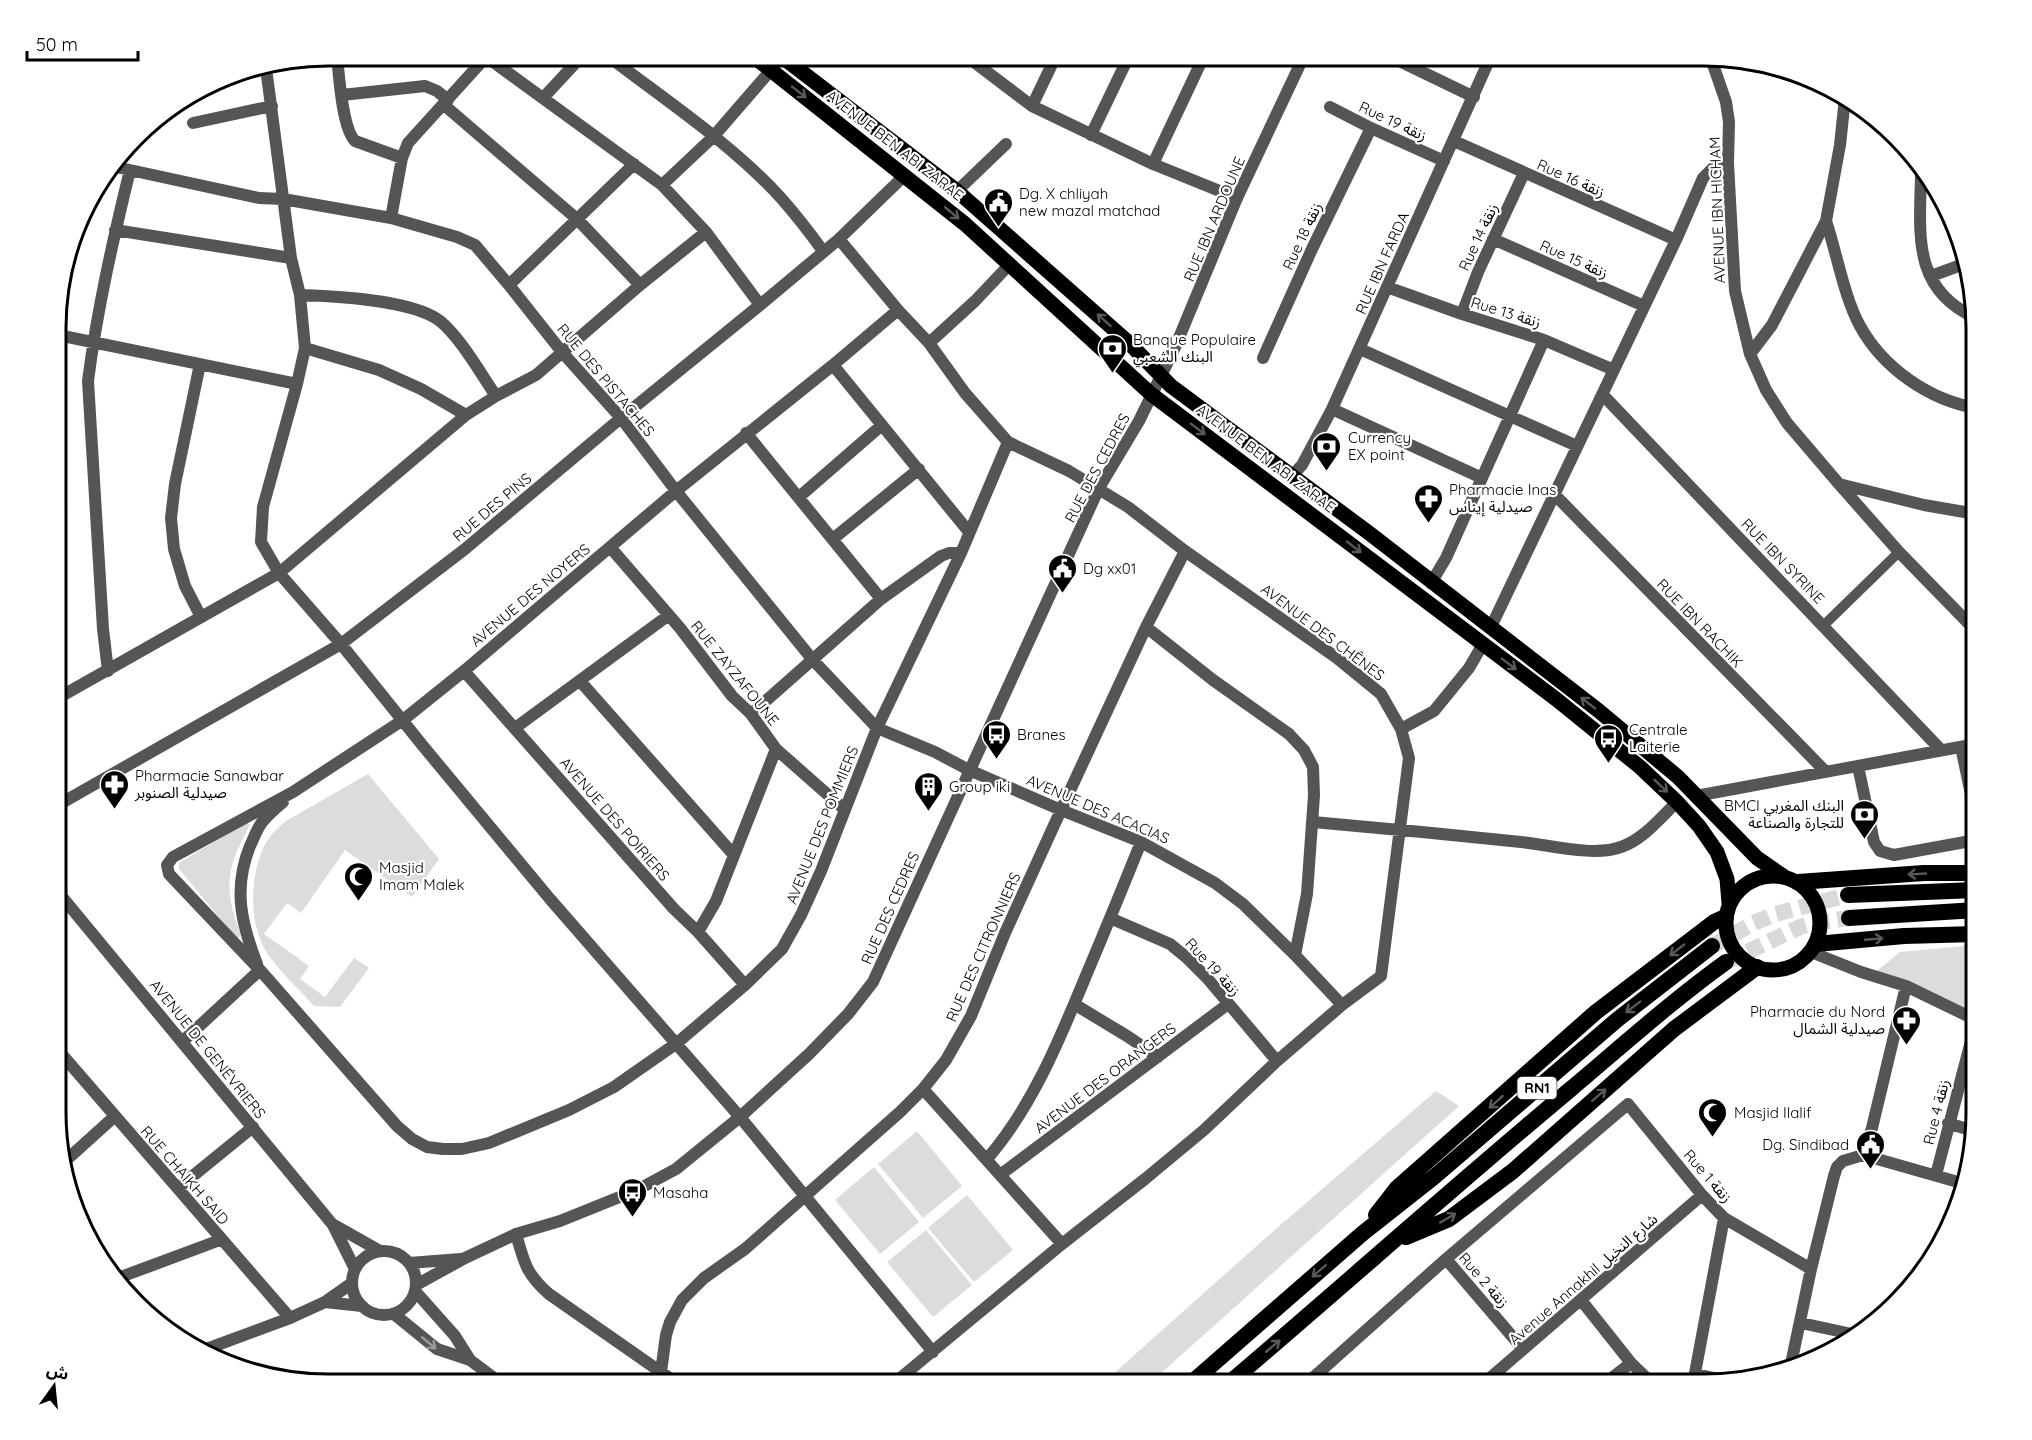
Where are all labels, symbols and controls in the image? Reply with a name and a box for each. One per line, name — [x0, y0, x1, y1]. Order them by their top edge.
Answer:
scale bar — [27, 24, 138, 62]
text: 50 m — [36, 33, 78, 56]
one-way arrow — [791, 85, 807, 98]
street label: AVENUE BEN ABI ZARAE — [822, 85, 968, 205]
street label: Rue 19 زنقة — [1356, 97, 1430, 145]
street label: AVENUE IBN HICHAM — [1705, 136, 1729, 284]
street label: RUE IBN ARDOUNE — [1179, 154, 1249, 284]
street label: Rue 16 زنقة — [1534, 155, 1608, 201]
place label: Dg. X chliyah new mazal matchad — [1019, 184, 1160, 220]
public building icon: Dg. X chliyah new mazal matchad — [982, 186, 1014, 228]
street label: Rue 18 زنقة — [1278, 199, 1326, 273]
street label: Rue 14 زنقة — [1454, 200, 1502, 274]
one-way arrow — [944, 206, 959, 220]
street label: RUE IBN FARDA — [1351, 209, 1413, 317]
street label: Rue 15 زنقة — [1537, 236, 1611, 282]
street label: Rue 13 زنقة — [1469, 292, 1543, 332]
one-way arrow — [1097, 313, 1112, 327]
street label: RUE DES PISTACHES — [553, 320, 659, 440]
place label: Banque Populaire البنك الشعبي — [1133, 330, 1256, 368]
bank icon: Banque Populaire البنك الشعبي — [1096, 332, 1128, 374]
street label: AVENUE BEN ABI ZARAE — [1193, 399, 1339, 517]
street label: RUE DES CEDRES — [1060, 410, 1134, 526]
one-way arrow — [1189, 423, 1205, 435]
place label: Currency EX point — [1348, 428, 1411, 464]
bank icon: Currency EX point — [1311, 430, 1343, 472]
street label: RUE DES PINS — [449, 468, 535, 546]
place label: Pharmacie Inas صيدلية إيناس — [1449, 480, 1556, 517]
pharmacy icon: Pharmacie Inas صيدلية إيناس — [1412, 482, 1444, 524]
street label: RUE IBN SYRINE — [1737, 514, 1829, 608]
street label: AVENUE DES NOYERS — [466, 539, 594, 651]
one-way arrow — [1345, 540, 1361, 553]
public building icon: Dg xx01 — [1046, 552, 1078, 594]
place label: Dg xx01 — [1083, 559, 1136, 578]
street label: RUE IBN RACHIK — [1653, 575, 1747, 671]
street label: AVENUE DES CHÊNES — [1257, 579, 1389, 685]
street label: RUE ZAYZAFOUNE — [687, 617, 783, 729]
one-way arrow — [1501, 657, 1517, 670]
one-way arrow — [1581, 696, 1597, 709]
bus stop icon: Branes — [980, 718, 1012, 760]
place label: Centrale Laiterie — [1629, 720, 1688, 756]
bus stop icon: Centrale Laiterie — [1592, 722, 1624, 764]
place label: Branes — [1017, 725, 1066, 744]
street label: AVENUE DES POMMIERS — [782, 743, 862, 907]
street label: AVENUE DES POIRIERS — [556, 753, 674, 885]
place label: Pharmacie Sanawbar صيدلية الصنوبر — [134, 766, 284, 802]
pharmacy icon: Pharmacie Sanawbar صيدلية الصنوبر — [98, 768, 130, 810]
building icon: Group iki — [912, 770, 944, 812]
street label: AVENUE DES ACACIAS — [1024, 770, 1172, 848]
place label: Group iki — [949, 777, 1010, 796]
one-way arrow — [1653, 779, 1668, 793]
place label: BMCI البنك المغربي للتجارة والصناعة — [1724, 796, 1844, 832]
bank icon: BMCI البنك المغربي للتجارة والصناعة — [1849, 798, 1881, 840]
street label: RUE DES CEDRES — [857, 849, 923, 967]
place label: Masjid Imam Malek — [379, 858, 465, 894]
mosque icon: Masjid Imam Malek — [342, 860, 374, 902]
street label: RUE DES CITRONNIERS — [941, 869, 1025, 1025]
one-way arrow — [1908, 869, 1928, 880]
one-way arrow — [1864, 933, 1884, 944]
street label: Rue 19 زنقة — [1181, 934, 1245, 1000]
one-way arrow — [1670, 943, 1686, 956]
street label: AVENUE DE GENÉVRIERS — [146, 976, 270, 1122]
one-way arrow — [1625, 1001, 1641, 1014]
place label: Pharmacie du Nord صيدلية الشمال — [1750, 1002, 1885, 1038]
pharmacy icon: Pharmacie du Nord صيدلية الشمال — [1890, 1004, 1922, 1046]
street label: AVENUE DES ORANGERS — [1030, 1019, 1180, 1137]
road number: RN1 — [1518, 1077, 1556, 1099]
street label: Rue 4 زنقة — [1919, 1077, 1953, 1147]
one-way arrow — [1591, 1088, 1606, 1102]
one-way arrow — [1489, 1095, 1504, 1109]
mosque icon: Masjid Ilalif — [1697, 1096, 1729, 1138]
place label: Masjid Ilalif — [1734, 1103, 1812, 1122]
street label: RUE CHAIKH SAID — [137, 1122, 233, 1229]
public building icon: Dg. Sindibad — [1854, 1128, 1886, 1170]
place label: Dg. Sindibad — [1762, 1135, 1849, 1154]
street label: Rue 1 زنقة — [1680, 1145, 1736, 1207]
bus stop icon: Masaha — [616, 1176, 648, 1218]
place label: Masaha — [653, 1183, 708, 1202]
street label: Avenue Annakhil شارع النخيل — [1505, 1209, 1663, 1351]
one-way arrow — [1439, 1212, 1456, 1224]
street label: Rue 2 زنقة — [1455, 1248, 1513, 1312]
one-way arrow — [1311, 1265, 1327, 1278]
one-way arrow — [421, 1336, 437, 1349]
one-way arrow — [1265, 1340, 1281, 1353]
north arrow — [24, 1356, 84, 1416]
text: ش — [45, 1359, 71, 1384]

